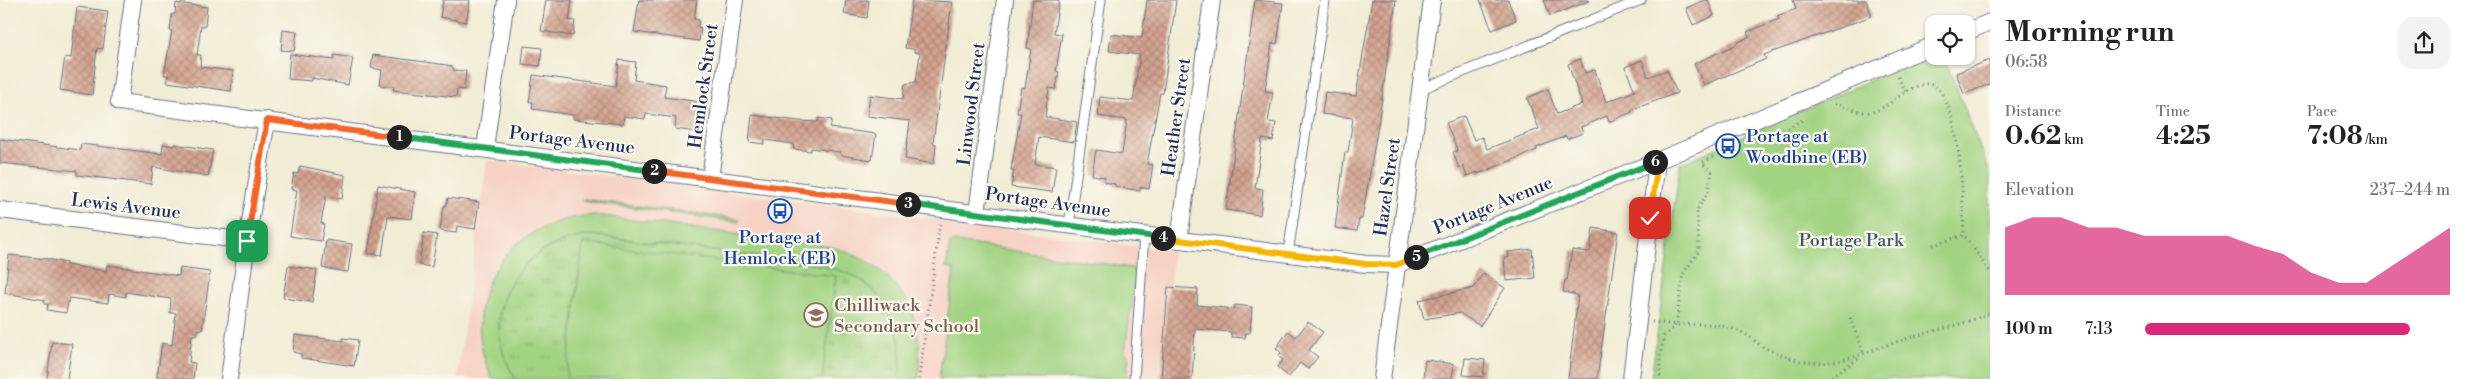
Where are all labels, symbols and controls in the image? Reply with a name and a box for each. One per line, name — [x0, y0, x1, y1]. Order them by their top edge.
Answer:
map controls — [1925, 15, 1975, 65]
button: locate — [1925, 15, 1975, 65]
text: Morning run — [2005, 15, 2174, 50]
button: share — [2398, 17, 2450, 69]
street label: Hemlock Street — [683, 22, 724, 150]
street label: Linwood Street — [953, 41, 991, 167]
text: 06:58 — [2005, 52, 2048, 72]
street label: Heather Street — [1157, 56, 1196, 178]
text: Distance — [2005, 103, 2062, 121]
text: Time — [2156, 103, 2190, 121]
text: Pace — [2307, 103, 2337, 121]
street label: Portage Avenue — [508, 121, 636, 160]
text: 0.62 — [2005, 121, 2061, 152]
text: 4:25 — [2156, 121, 2211, 152]
text: 7:08 — [2307, 121, 2363, 152]
pin: 1 — [386, 124, 412, 150]
place label: Portage at Woodbine (EB) — [1745, 125, 1868, 169]
text: 1 — [396, 128, 403, 146]
text: km — [2061, 131, 2084, 149]
text: /km — [2363, 131, 2388, 149]
bus stop icon: Portage at Woodbine (EB) — [1715, 133, 1741, 159]
street label: Hazel Street — [1369, 136, 1406, 238]
pin: 6 — [1642, 150, 1668, 174]
text: 6 — [1651, 153, 1660, 171]
pin: 2 — [642, 158, 666, 184]
text: 2 — [650, 162, 659, 180]
street label: Portage Avenue — [1430, 171, 1556, 240]
text: Elevation — [2005, 180, 2074, 200]
text: 237–244 m — [2370, 180, 2450, 200]
street label: Portage Avenue — [984, 182, 1112, 223]
street label: Lewis Avenue — [70, 188, 182, 225]
pin: 3 — [896, 192, 920, 216]
text: 3 — [904, 195, 913, 213]
pin — [1629, 197, 1671, 239]
bus stop icon: Portage at Hemlock (EB) — [767, 198, 793, 224]
icon: check — [1636, 204, 1664, 232]
pin — [226, 220, 268, 262]
place label: Portage at Hemlock (EB) — [723, 226, 837, 270]
pin: 4 — [1150, 226, 1176, 250]
icon: arrive — [233, 227, 261, 255]
text: 4 — [1159, 229, 1168, 247]
park label: Portage Park — [1799, 229, 1905, 252]
pin: 5 — [1404, 244, 1428, 270]
text: 5 — [1412, 248, 1421, 266]
place label: Chilliwack Secondary School — [834, 294, 980, 338]
school or university icon: Chilliwack Secondary School — [803, 302, 829, 328]
text: 100 m — [2005, 319, 2053, 339]
text: 7:13 — [2085, 319, 2113, 339]

